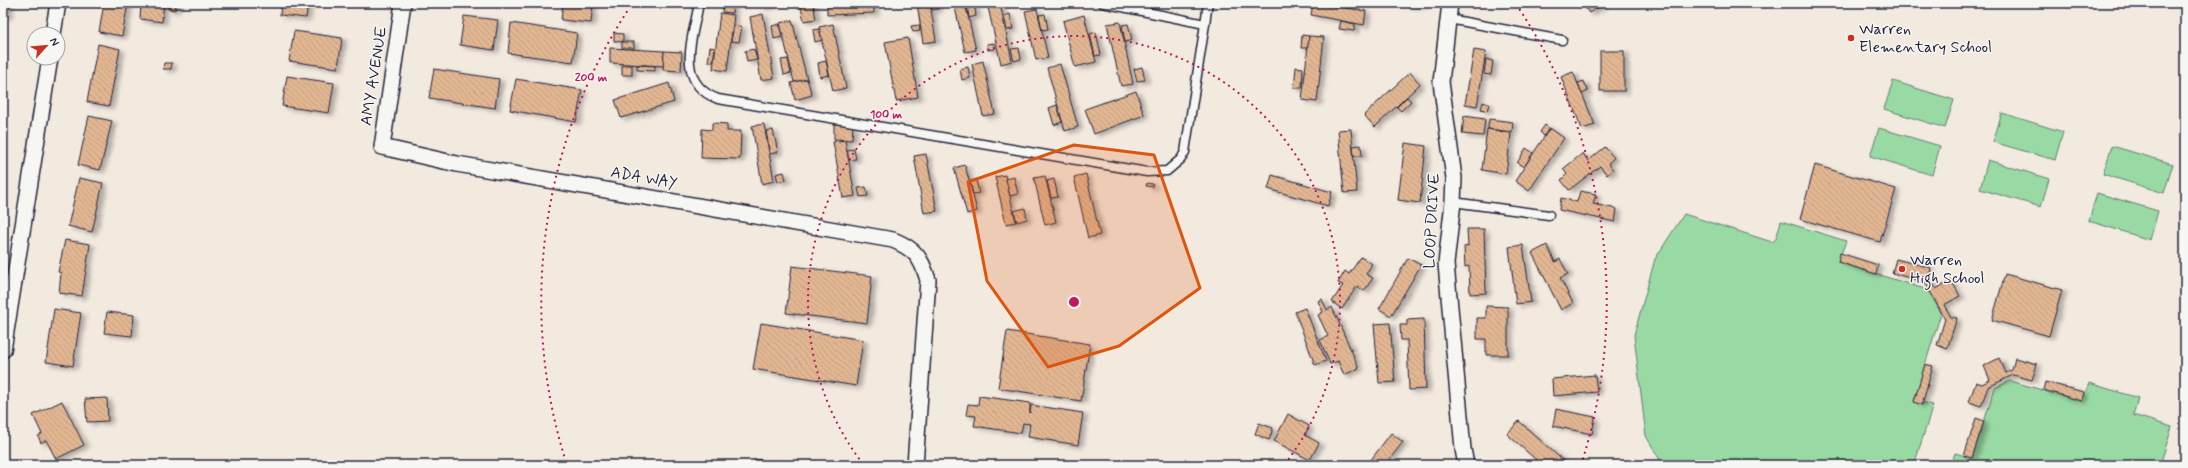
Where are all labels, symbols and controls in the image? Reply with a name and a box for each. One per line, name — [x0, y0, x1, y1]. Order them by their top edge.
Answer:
place label: Warren Elementary School — [1859, 19, 1992, 58]
street label: AMY AVENUE — [356, 25, 392, 127]
north arrow — [26, 26, 66, 66]
marker: Warren Elementary School — [1846, 33, 1856, 43]
text: N — [46, 35, 62, 48]
text: 200 m — [575, 70, 608, 86]
text: 100 m — [870, 107, 903, 123]
street label: ADA WAY — [609, 162, 679, 194]
street label: LOOP DRIVE — [1419, 173, 1445, 269]
place label: Warren High School — [1910, 250, 1985, 290]
marker: Warren High School — [1897, 264, 1907, 274]
centre of rings — [1067, 295, 1081, 309]

